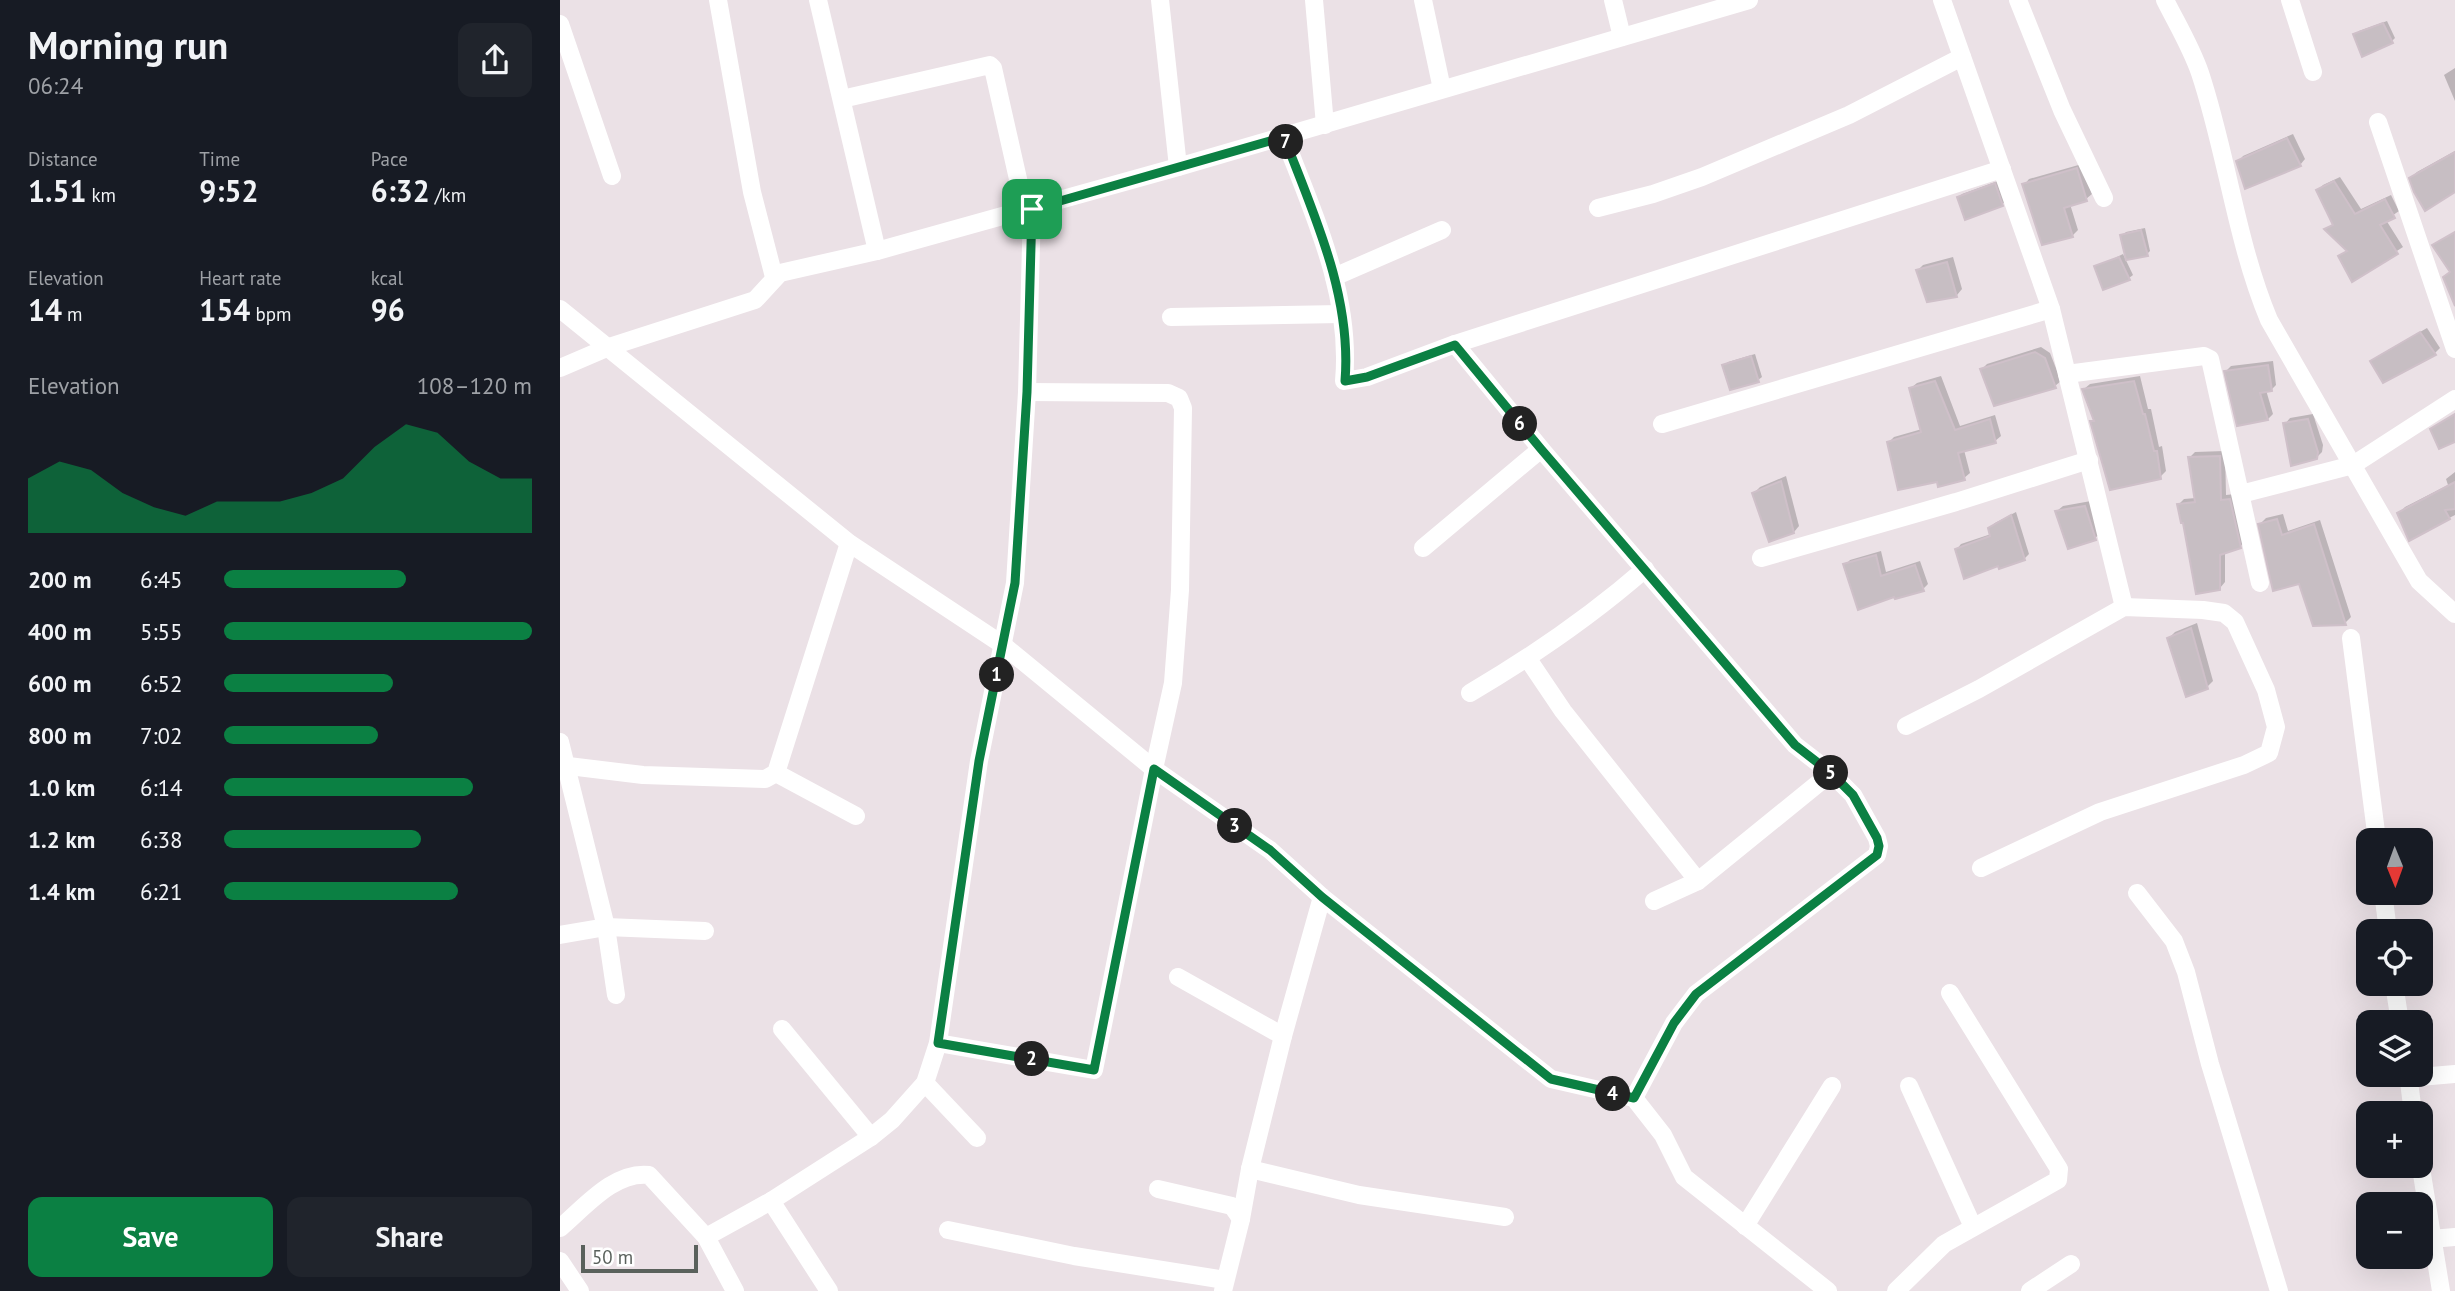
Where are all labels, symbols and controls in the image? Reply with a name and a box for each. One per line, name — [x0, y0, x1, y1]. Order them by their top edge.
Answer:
text: Morning run — [28, 20, 228, 69]
button: share — [458, 23, 532, 97]
text: 06:24 — [28, 71, 83, 100]
pin: 7 — [1268, 124, 1304, 160]
text: 7 — [1280, 129, 1291, 153]
text: Distance — [28, 147, 98, 171]
text: Time — [199, 147, 240, 171]
text: Pace — [371, 147, 408, 171]
text: 1.51 — [28, 171, 86, 210]
text: 9:52 — [199, 171, 258, 210]
text: 6:32 — [371, 171, 430, 210]
pin — [1002, 179, 1062, 239]
text: km — [86, 183, 116, 207]
text: /km — [430, 183, 466, 207]
icon: arrive — [1013, 190, 1051, 228]
text: Elevation — [28, 266, 104, 290]
text: Heart rate — [199, 266, 281, 290]
text: kcal — [371, 266, 403, 290]
text: 14 — [28, 290, 62, 329]
text: 154 — [199, 290, 250, 329]
text: 96 — [371, 290, 405, 329]
text: m — [62, 302, 83, 326]
text: bpm — [250, 302, 291, 326]
text: Elevation — [28, 371, 120, 400]
text: 108–120 m — [417, 371, 532, 400]
pin: 6 — [1502, 406, 1538, 442]
text: 6 — [1514, 411, 1525, 435]
text: 200 m — [28, 565, 91, 594]
text: 6:45 — [140, 565, 183, 594]
text: 400 m — [28, 617, 91, 646]
text: 5:55 — [140, 617, 183, 646]
pin: 1 — [980, 658, 1014, 692]
text: 1 — [991, 662, 1002, 686]
text: 600 m — [28, 669, 91, 698]
text: 6:52 — [140, 669, 183, 698]
text: 800 m — [28, 721, 91, 750]
text: 7:02 — [140, 721, 183, 750]
pin: 5 — [1814, 756, 1848, 790]
text: 5 — [1825, 760, 1836, 784]
text: 1.0 km — [28, 773, 95, 802]
text: 6:14 — [140, 773, 183, 802]
pin: 3 — [1218, 808, 1252, 844]
text: 3 — [1229, 813, 1240, 837]
text: 1.2 km — [28, 825, 95, 854]
text: 6:38 — [140, 825, 183, 854]
north arrow — [2356, 828, 2432, 905]
map controls — [2356, 828, 2433, 1269]
text: 1.4 km — [28, 877, 95, 906]
text: 6:21 — [140, 877, 183, 906]
button: locate — [2356, 919, 2433, 996]
button: layers — [2356, 1010, 2433, 1087]
pin: 2 — [1014, 1042, 1050, 1076]
text: 2 — [1026, 1046, 1037, 1070]
pin: 4 — [1596, 1076, 1630, 1112]
text: 4 — [1607, 1081, 1618, 1105]
button: + — [2356, 1101, 2433, 1178]
button: − — [2356, 1192, 2433, 1269]
button: Save — [28, 1197, 273, 1277]
button: Share — [287, 1197, 532, 1277]
scale bar — [581, 1242, 698, 1274]
text: 50 m — [592, 1245, 633, 1269]

